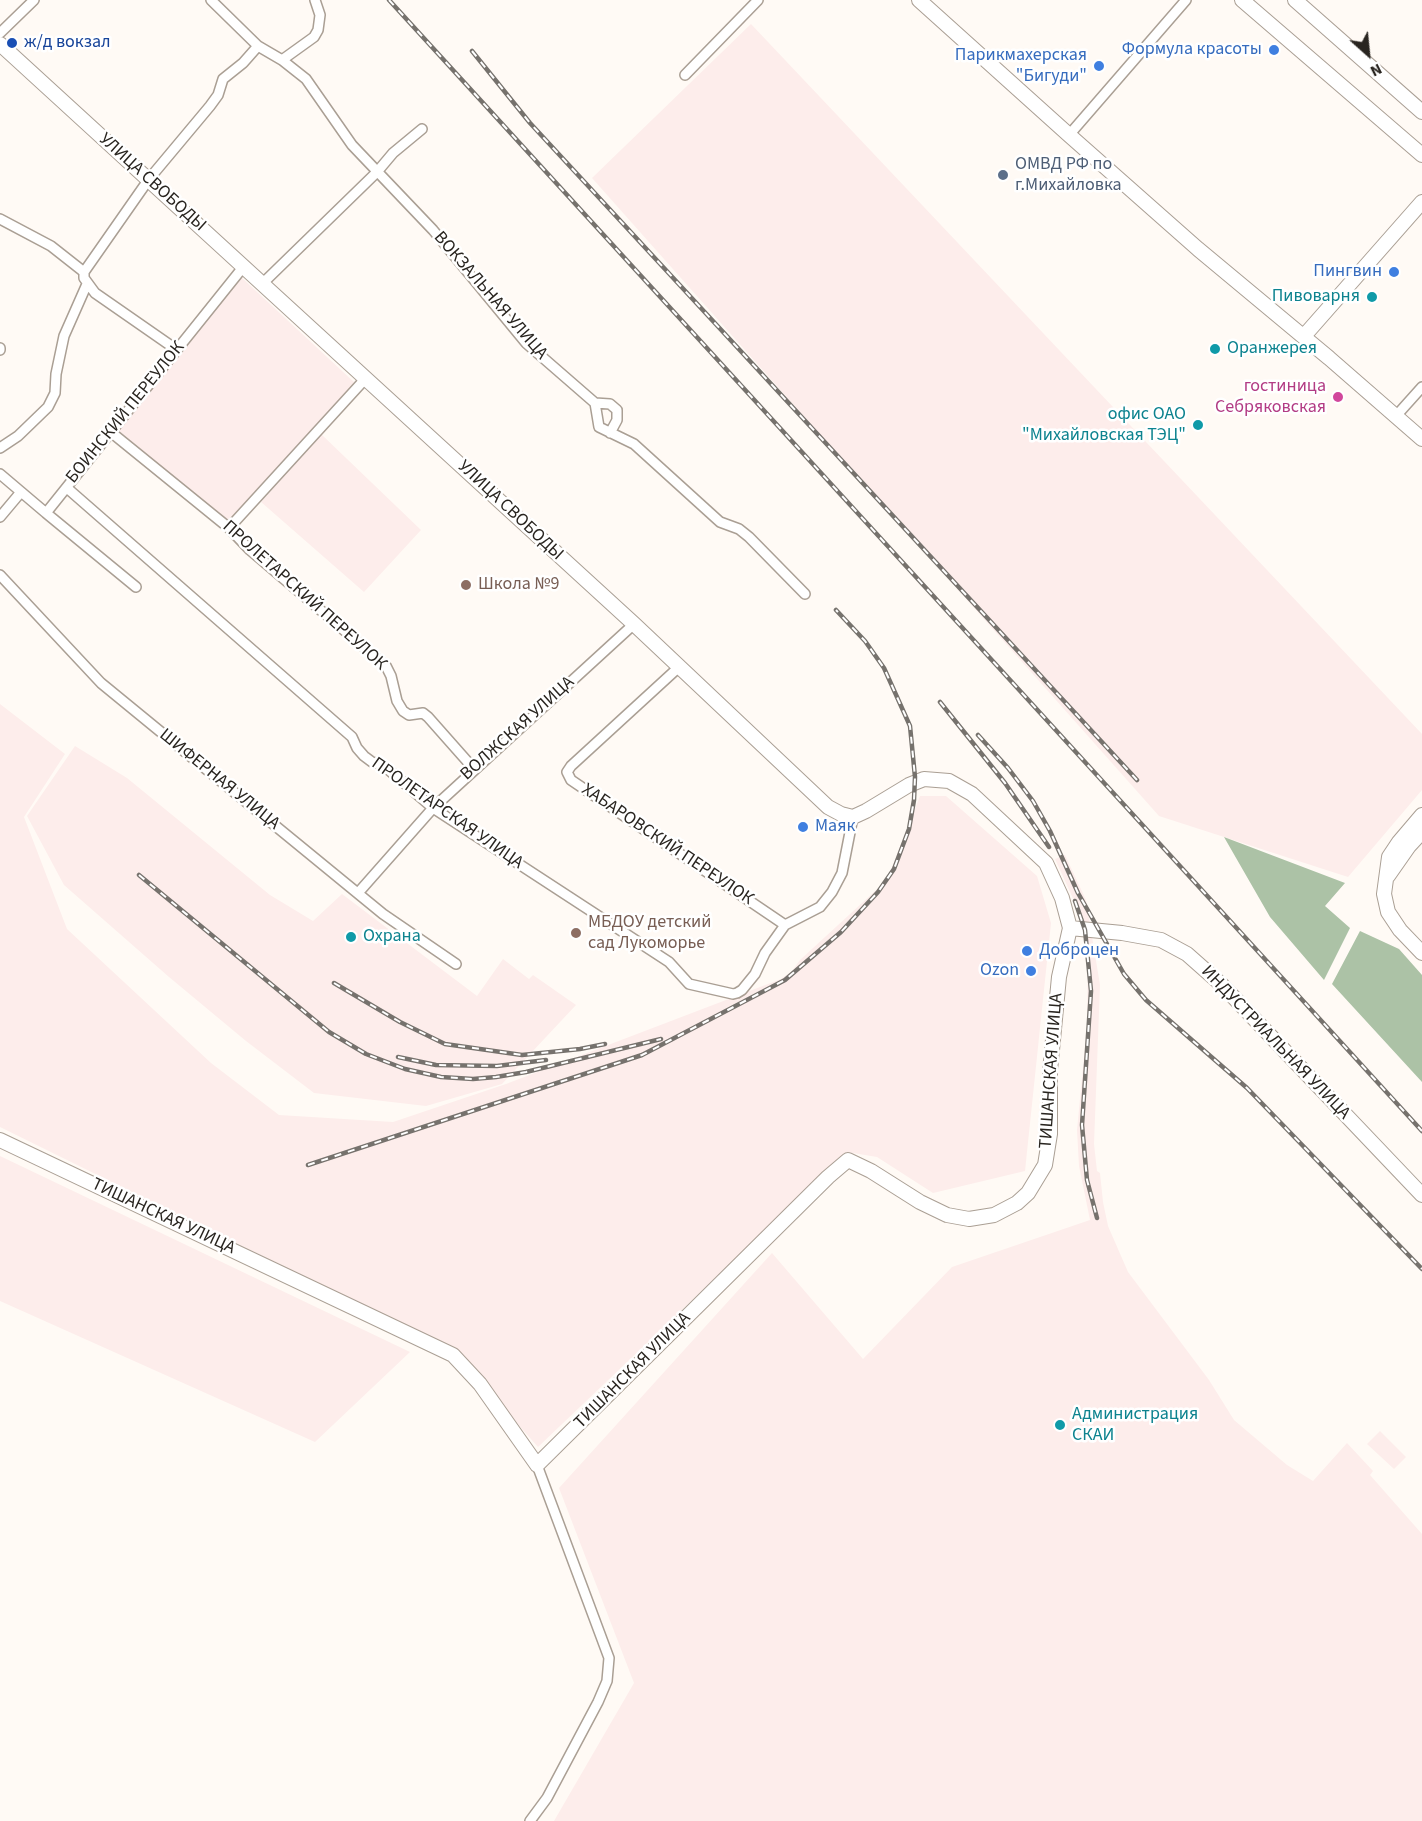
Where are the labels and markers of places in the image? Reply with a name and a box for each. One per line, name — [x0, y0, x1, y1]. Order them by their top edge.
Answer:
place label: ж/д вокзал — [24, 32, 111, 54]
marker: ж/д вокзал — [5, 36, 19, 50]
place label: Формула красоты — [1122, 39, 1262, 61]
marker: Формула красоты — [1267, 43, 1281, 57]
place label: Парикмахерская "Бигуди" — [955, 45, 1087, 88]
marker: Парикмахерская "Бигуди" — [1092, 59, 1106, 73]
place label: ОМВД РФ по г.Михайловка — [1015, 154, 1122, 196]
marker: ОМВД РФ по г.Михайловка — [996, 168, 1010, 182]
place label: Пингвин — [1313, 261, 1382, 283]
marker: Пингвин — [1387, 265, 1401, 279]
place label: Пивоварня — [1272, 286, 1360, 308]
marker: Пивоварня — [1365, 290, 1379, 304]
place label: Оранжерея — [1227, 338, 1317, 360]
marker: Оранжерея — [1208, 342, 1222, 356]
place label: гостиница Себряковская — [1215, 376, 1326, 418]
marker: гостиница Себряковская — [1331, 390, 1345, 404]
place label: офис ОАО "Михайловская ТЭЦ" — [1022, 404, 1186, 446]
marker: офис ОАО "Михайловская ТЭЦ" — [1191, 418, 1205, 432]
place label: Школа №9 — [478, 574, 559, 596]
marker: Школа №9 — [459, 578, 473, 592]
place label: Mаяк — [815, 816, 855, 838]
marker: Mаяк — [796, 820, 810, 834]
place label: МБДОУ детский сад Лукоморье — [588, 912, 711, 954]
place label: Охрана — [363, 926, 421, 948]
marker: МБДОУ детский сад Лукоморье — [569, 926, 583, 940]
marker: Охрана — [344, 930, 358, 944]
place label: Доброцен — [1039, 940, 1119, 962]
marker: Доброцен — [1020, 944, 1034, 958]
place label: Ozon — [980, 960, 1019, 982]
marker: Ozon — [1024, 964, 1038, 978]
place label: Администрация СКАИ — [1072, 1404, 1198, 1446]
marker: Администрация СКАИ — [1053, 1418, 1067, 1432]

